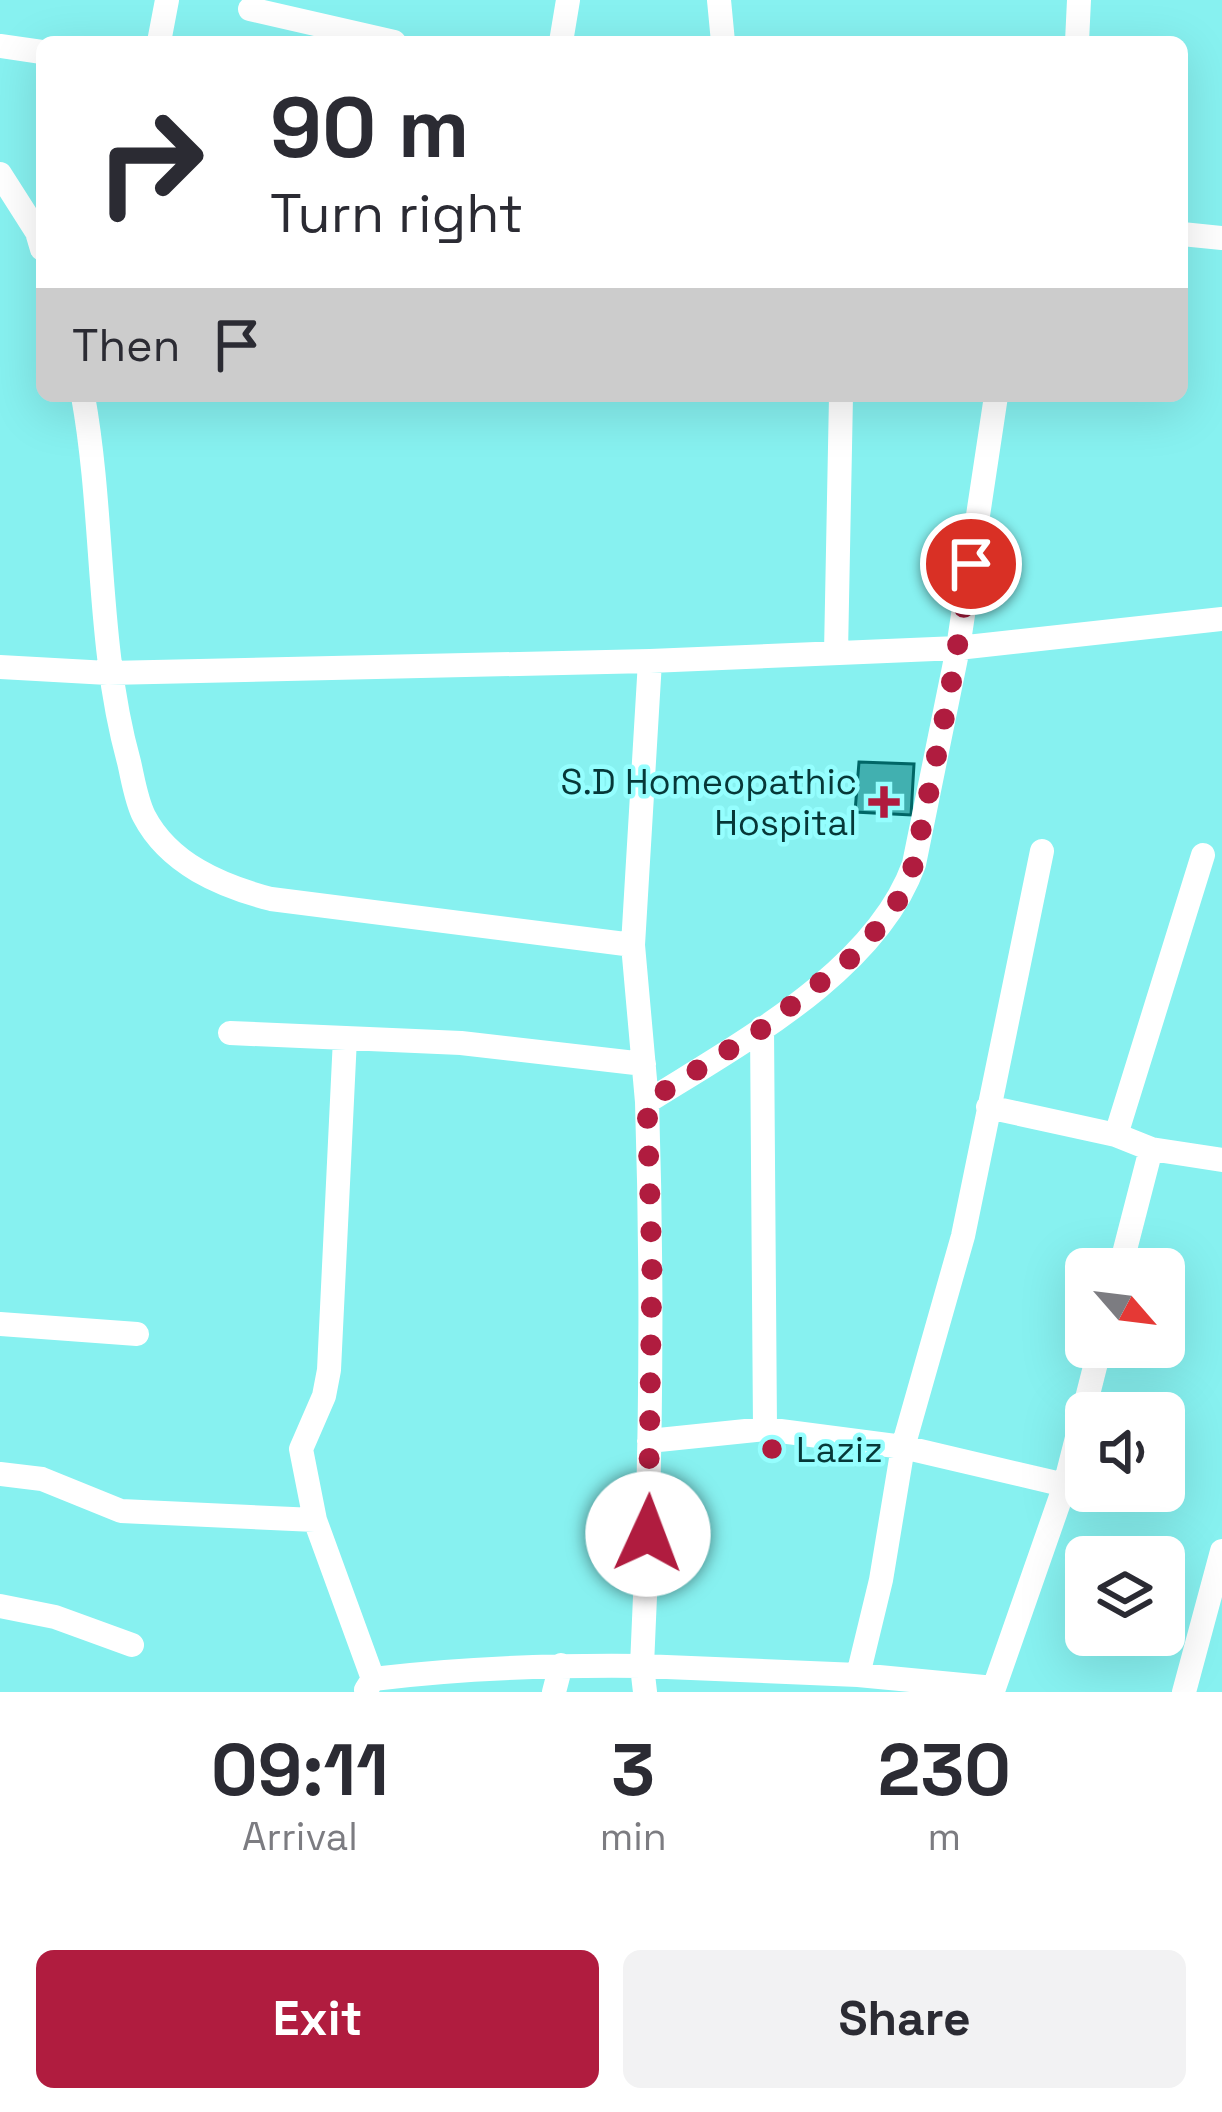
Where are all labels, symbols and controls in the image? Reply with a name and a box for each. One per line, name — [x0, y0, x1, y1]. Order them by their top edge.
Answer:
text: 90 m — [270, 74, 469, 182]
icon: right — [72, 84, 228, 240]
text: Turn right — [270, 179, 523, 248]
icon: arrive — [204, 312, 270, 378]
text: Then — [72, 317, 180, 374]
pin — [920, 513, 1022, 615]
icon: arrive — [938, 531, 1004, 597]
place label: S.D Homeopathic Hospital — [561, 759, 857, 846]
marker: S.D Homeopathic Hospital — [868, 786, 900, 818]
north arrow — [1065, 1248, 1185, 1368]
map controls — [1065, 1248, 1185, 1656]
button: sound — [1065, 1392, 1185, 1512]
place label: Laziz — [796, 1427, 883, 1473]
marker: Laziz — [759, 1436, 785, 1462]
position arrow — [585, 1471, 711, 1597]
button: layers — [1065, 1536, 1185, 1656]
text: 09:11 — [211, 1724, 389, 1816]
text: 3 — [611, 1724, 655, 1816]
text: 230 — [878, 1724, 1011, 1816]
text: Arrival — [242, 1812, 358, 1861]
text: min — [600, 1812, 667, 1861]
text: m — [928, 1812, 961, 1861]
button: Exit — [36, 1950, 599, 2088]
button: Share — [623, 1950, 1186, 2088]

